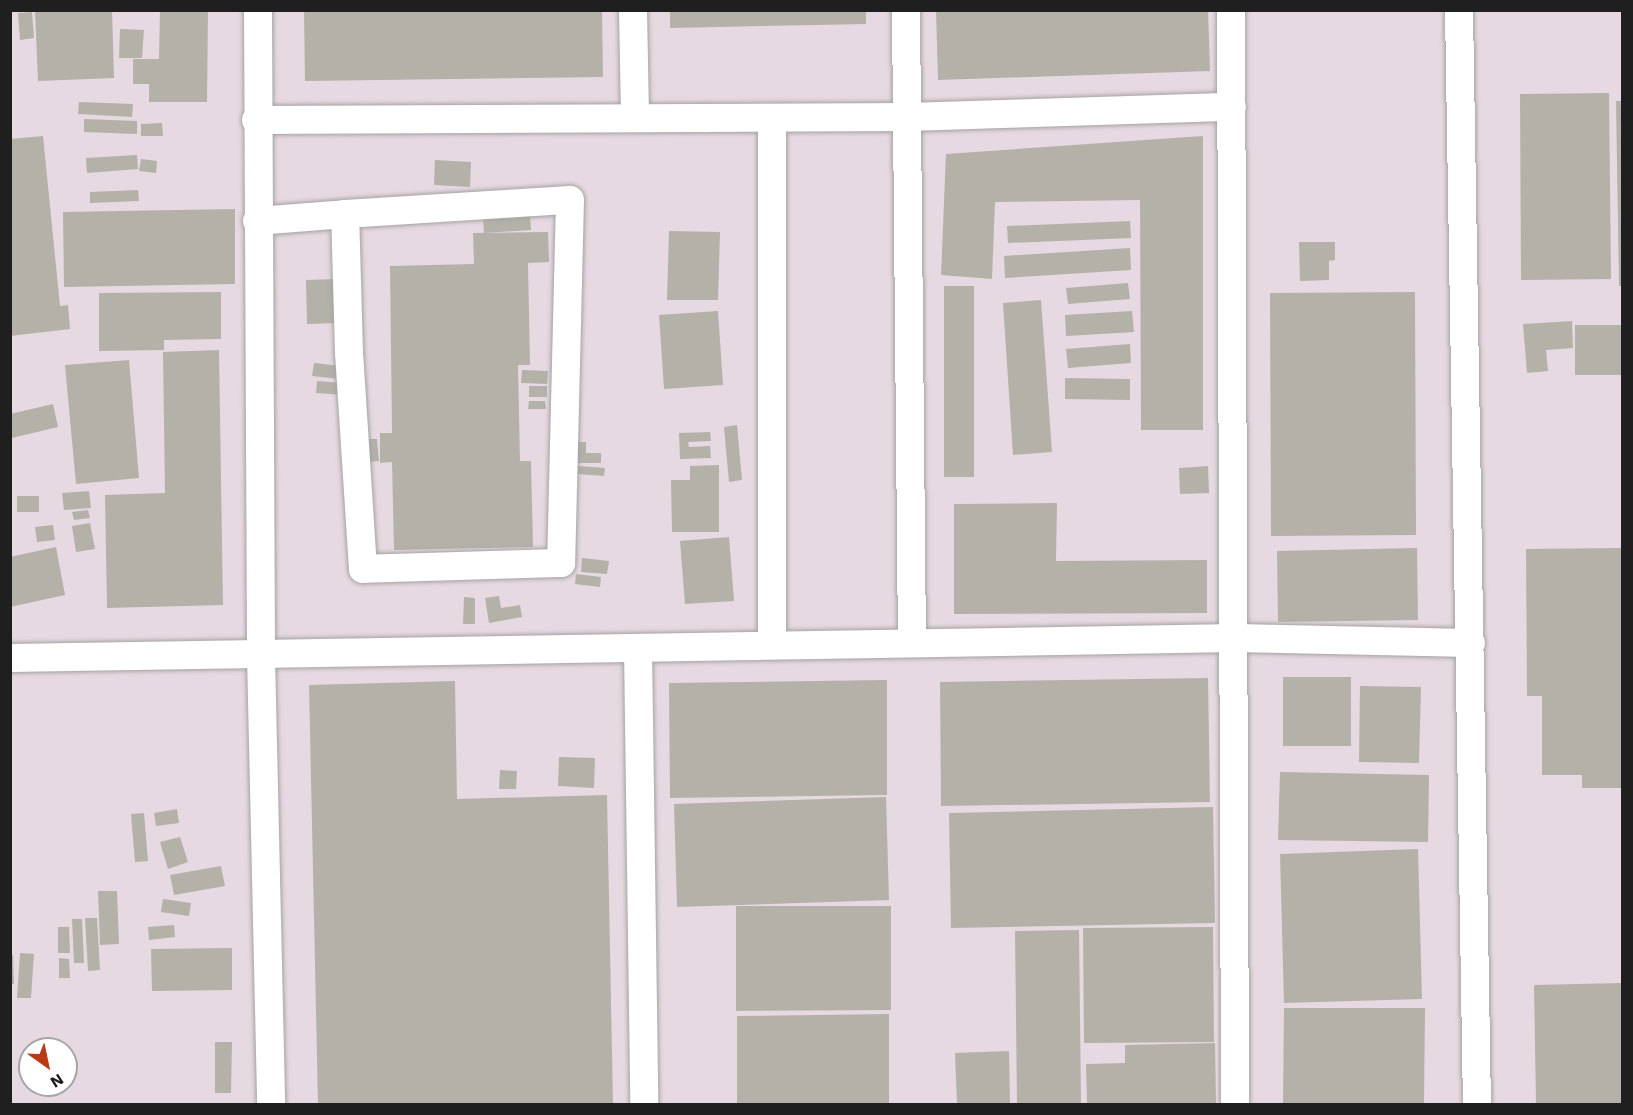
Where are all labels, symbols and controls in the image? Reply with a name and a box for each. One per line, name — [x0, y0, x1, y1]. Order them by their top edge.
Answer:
north arrow — [18, 1037, 78, 1097]
text: N — [47, 1070, 67, 1092]

